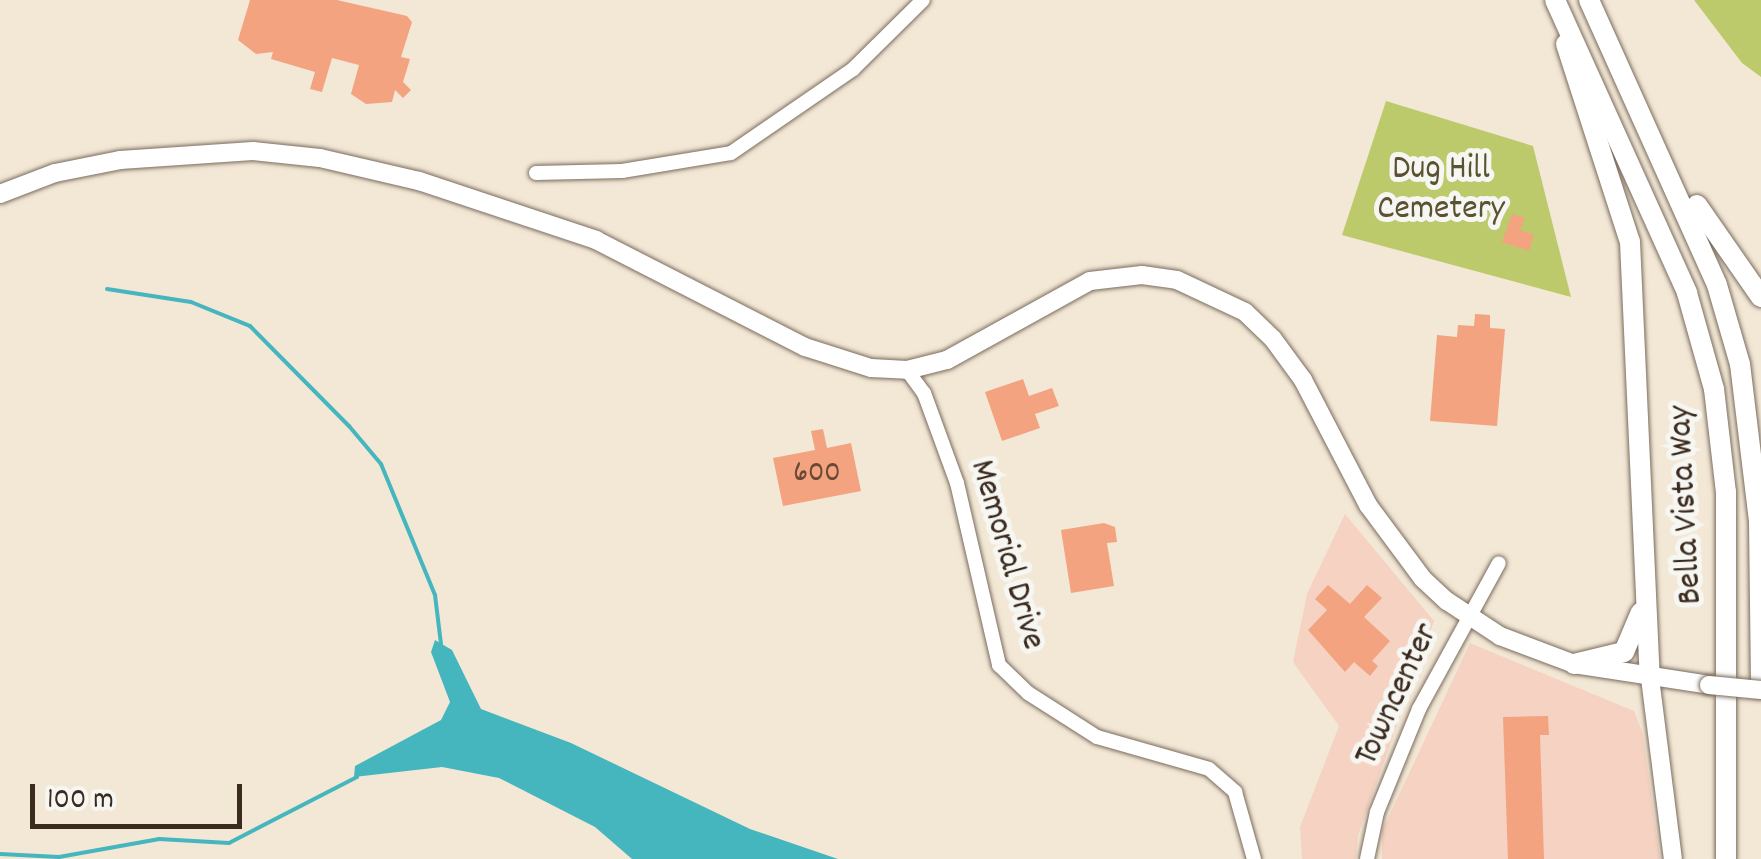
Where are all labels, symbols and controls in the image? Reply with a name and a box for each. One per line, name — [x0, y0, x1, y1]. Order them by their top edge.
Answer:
park label: Dug Hill Cemetery — [1377, 149, 1505, 231]
street label: Bella Vista Way — [1661, 404, 1713, 606]
street label: Memorial Drive — [959, 455, 1053, 655]
house number: 600 — [793, 457, 841, 493]
street label: Towncenter — [1347, 617, 1449, 773]
scale bar — [35, 764, 248, 826]
text: 100 m — [47, 780, 114, 823]

